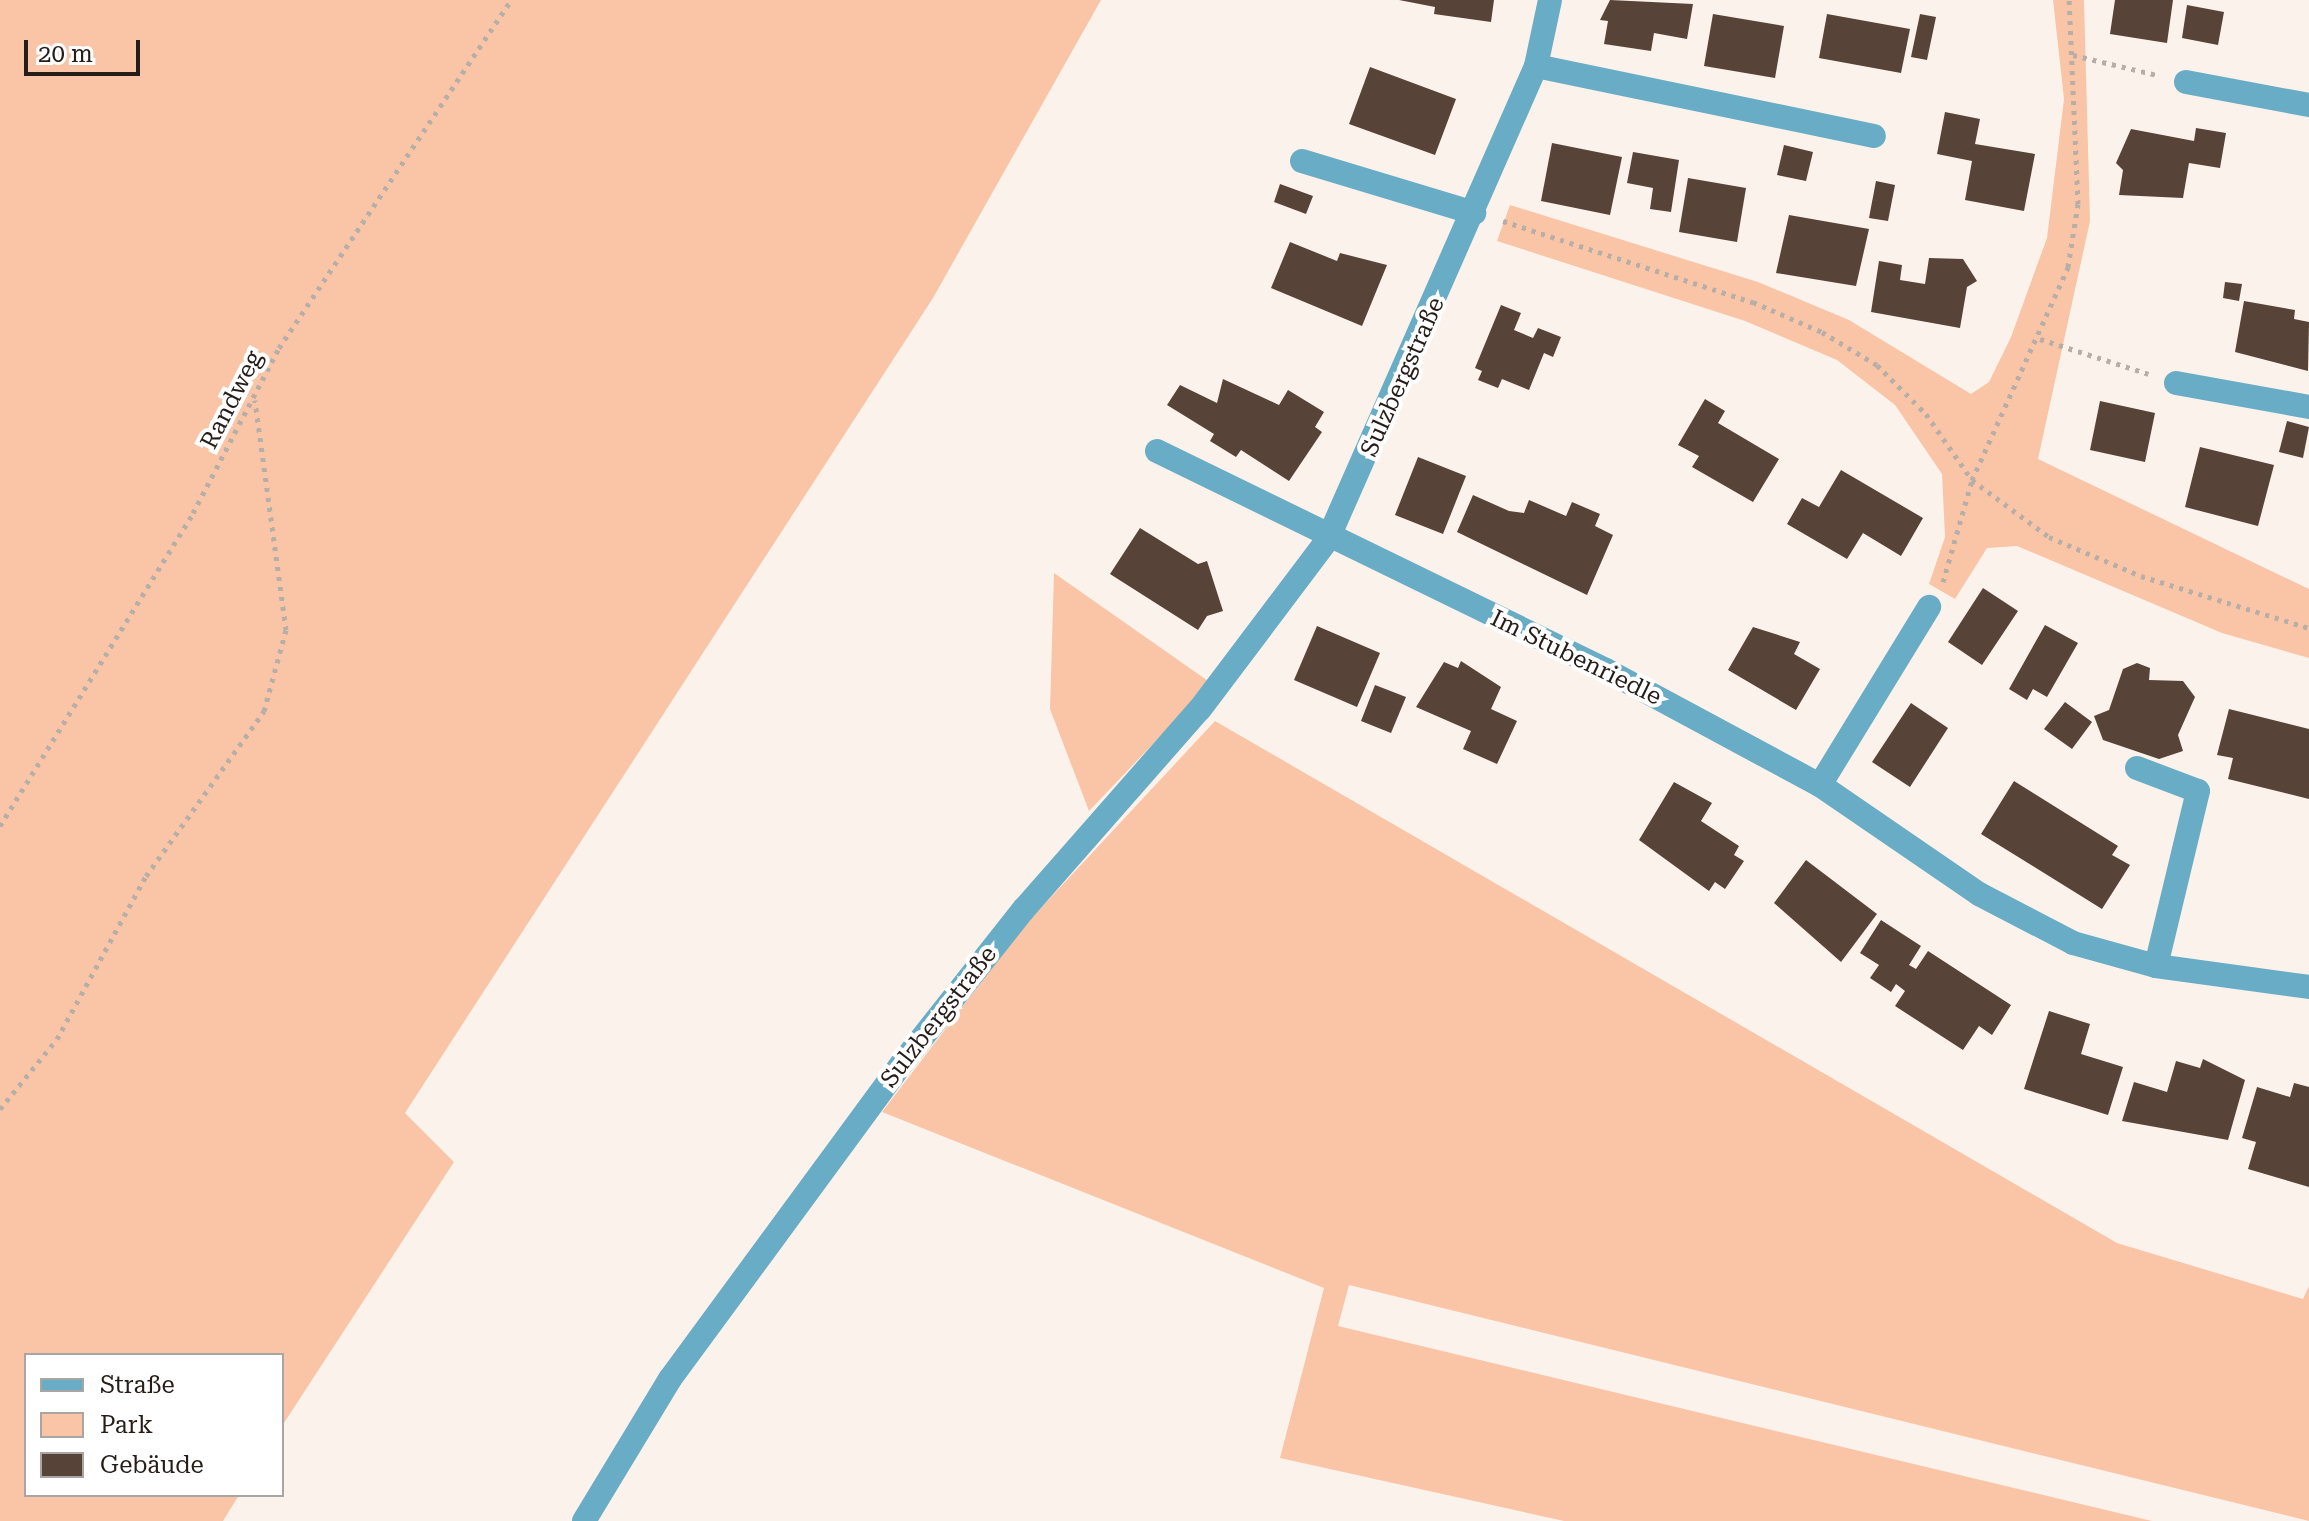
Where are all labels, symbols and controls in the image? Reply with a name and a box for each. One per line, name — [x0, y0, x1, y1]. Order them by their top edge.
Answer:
scale bar — [28, 24, 144, 74]
text: 20 m — [38, 40, 93, 68]
street label: Sulzbergstraße — [1355, 293, 1451, 461]
street label: Randweg — [195, 346, 269, 454]
street label: Im Stubenriedle — [1486, 604, 1666, 712]
street label: Sulzbergstraße — [875, 941, 1003, 1093]
legend — [24, 1353, 284, 1497]
text: Straße — [100, 1371, 175, 1399]
text: Park — [100, 1411, 153, 1439]
text: Gebäude — [100, 1451, 204, 1479]

